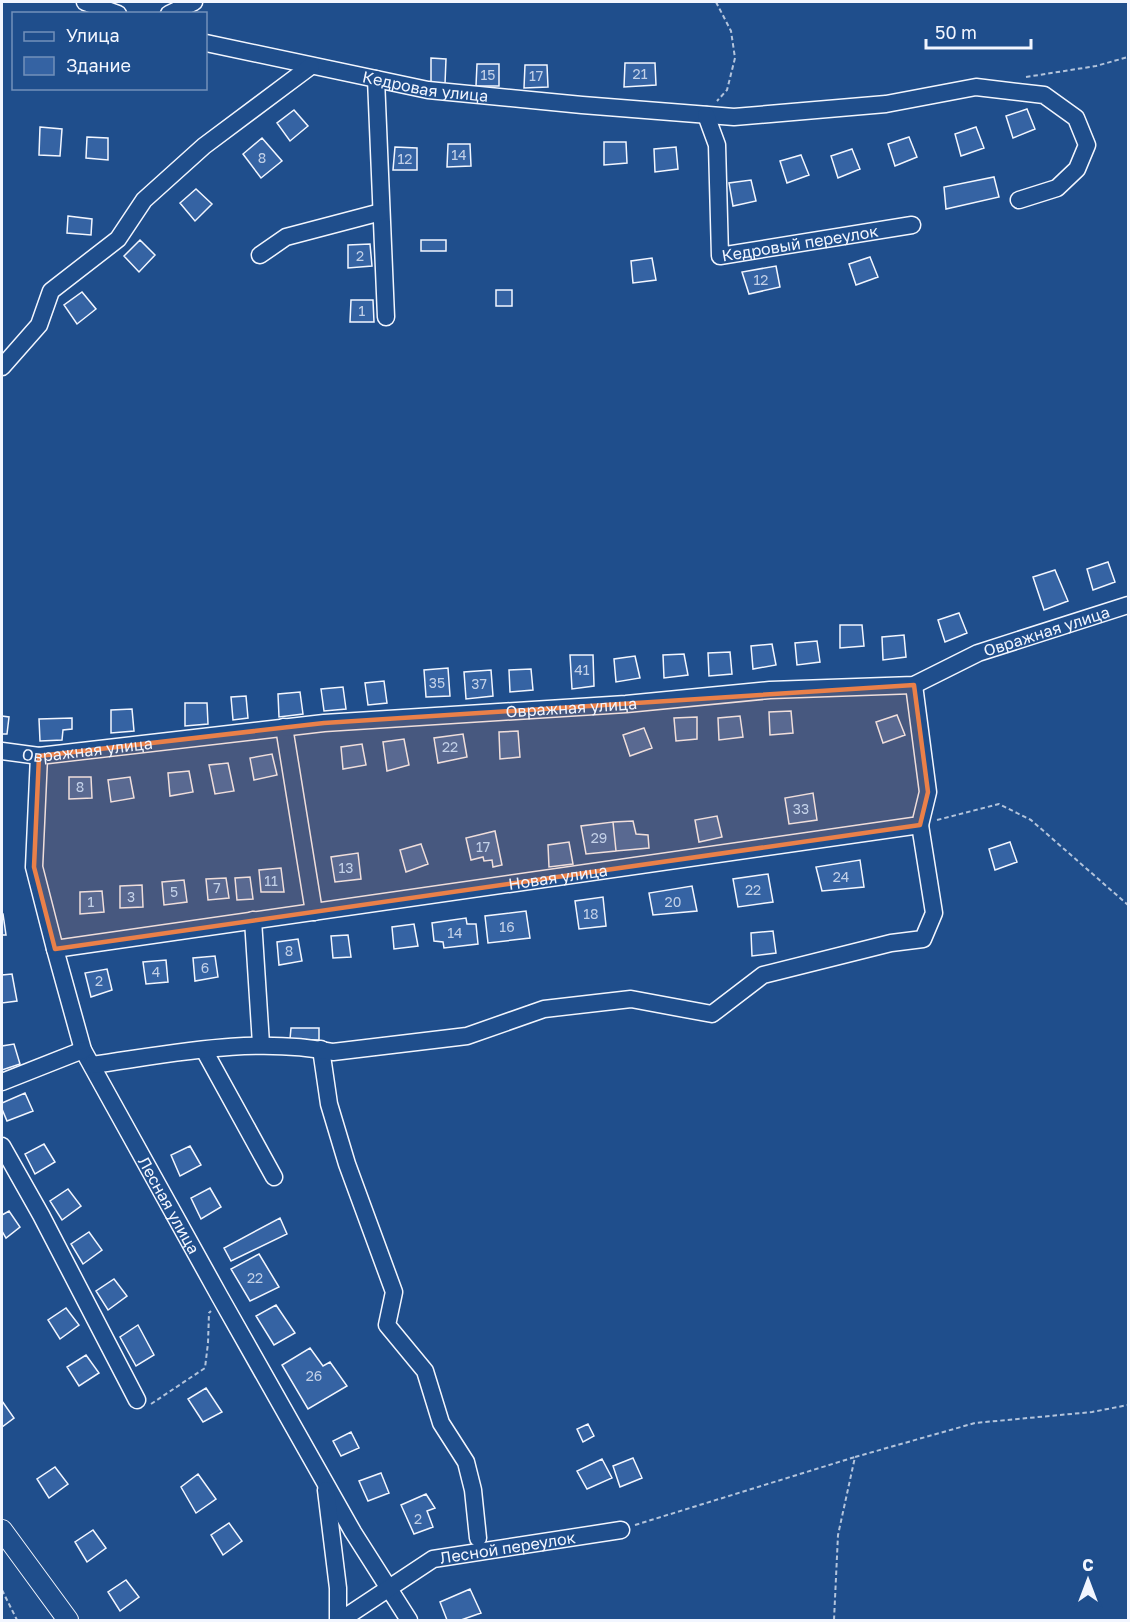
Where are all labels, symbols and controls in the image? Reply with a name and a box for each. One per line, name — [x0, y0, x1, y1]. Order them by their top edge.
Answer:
legend — [12, 12, 207, 90]
scale bar — [926, 12, 1031, 50]
text: 50 m — [935, 21, 977, 43]
text: Улица — [66, 24, 120, 46]
text: Здание — [66, 54, 131, 76]
house number: 21 — [633, 65, 648, 82]
street label: Кедровая улица — [361, 66, 489, 106]
house number: 15 — [481, 66, 495, 83]
house number: 17 — [529, 67, 543, 84]
house number: 14 — [451, 146, 467, 163]
house number: 8 — [258, 149, 266, 166]
house number: 12 — [398, 150, 412, 167]
street label: Кедровый переулок — [720, 221, 880, 266]
house number: 2 — [356, 247, 364, 264]
house number: 12 — [754, 271, 768, 288]
house number: 1 — [359, 302, 366, 319]
street label: Овражная улица — [981, 602, 1112, 661]
house number: 41 — [574, 661, 590, 678]
house number: 35 — [429, 674, 445, 691]
house number: 37 — [471, 675, 487, 692]
street label: Овражная улица — [505, 693, 638, 722]
street label: Овражная улица — [21, 733, 154, 766]
house number: 22 — [442, 738, 458, 755]
house number: 8 — [76, 778, 84, 795]
house number: 33 — [793, 800, 809, 817]
house number: 29 — [591, 829, 607, 846]
house number: 17 — [476, 838, 490, 855]
house number: 13 — [339, 859, 353, 876]
street label: Новая улица — [507, 860, 609, 894]
house number: 24 — [833, 868, 849, 885]
house number: 11 — [264, 872, 278, 889]
house number: 7 — [213, 879, 221, 896]
house number: 22 — [745, 881, 761, 898]
house number: 5 — [170, 883, 178, 900]
house number: 3 — [127, 888, 135, 905]
house number: 1 — [88, 893, 95, 910]
house number: 20 — [665, 893, 681, 910]
house number: 18 — [583, 905, 599, 922]
house number: 16 — [499, 918, 515, 935]
house number: 14 — [447, 924, 463, 941]
house number: 8 — [285, 942, 293, 959]
house number: 6 — [201, 959, 209, 976]
house number: 4 — [152, 963, 160, 980]
house number: 2 — [95, 972, 103, 989]
street label: Лесная улица — [134, 1153, 204, 1257]
house number: 22 — [247, 1269, 263, 1286]
house number: 26 — [306, 1367, 322, 1384]
house number: 2 — [414, 1510, 422, 1527]
street label: Лесной переулок — [438, 1527, 577, 1568]
north arrow — [1058, 1550, 1118, 1610]
text: С — [1082, 1555, 1094, 1575]

